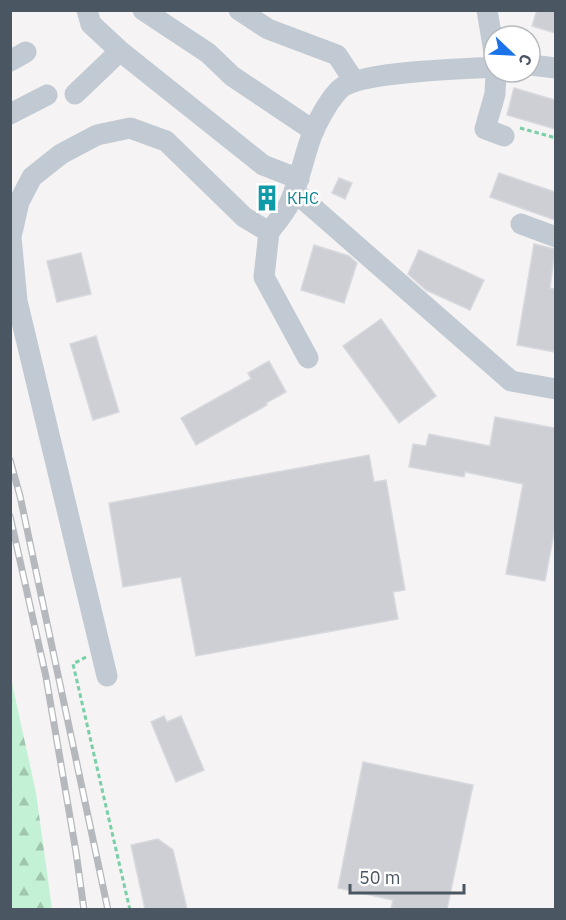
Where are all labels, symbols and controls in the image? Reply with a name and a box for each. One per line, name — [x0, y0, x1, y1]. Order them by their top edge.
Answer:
north arrow — [482, 24, 542, 84]
text: С — [515, 51, 537, 69]
building icon: КНС — [252, 183, 282, 213]
place label: КНС — [287, 188, 319, 208]
scale bar — [350, 857, 464, 895]
text: 50 m — [359, 866, 401, 889]

